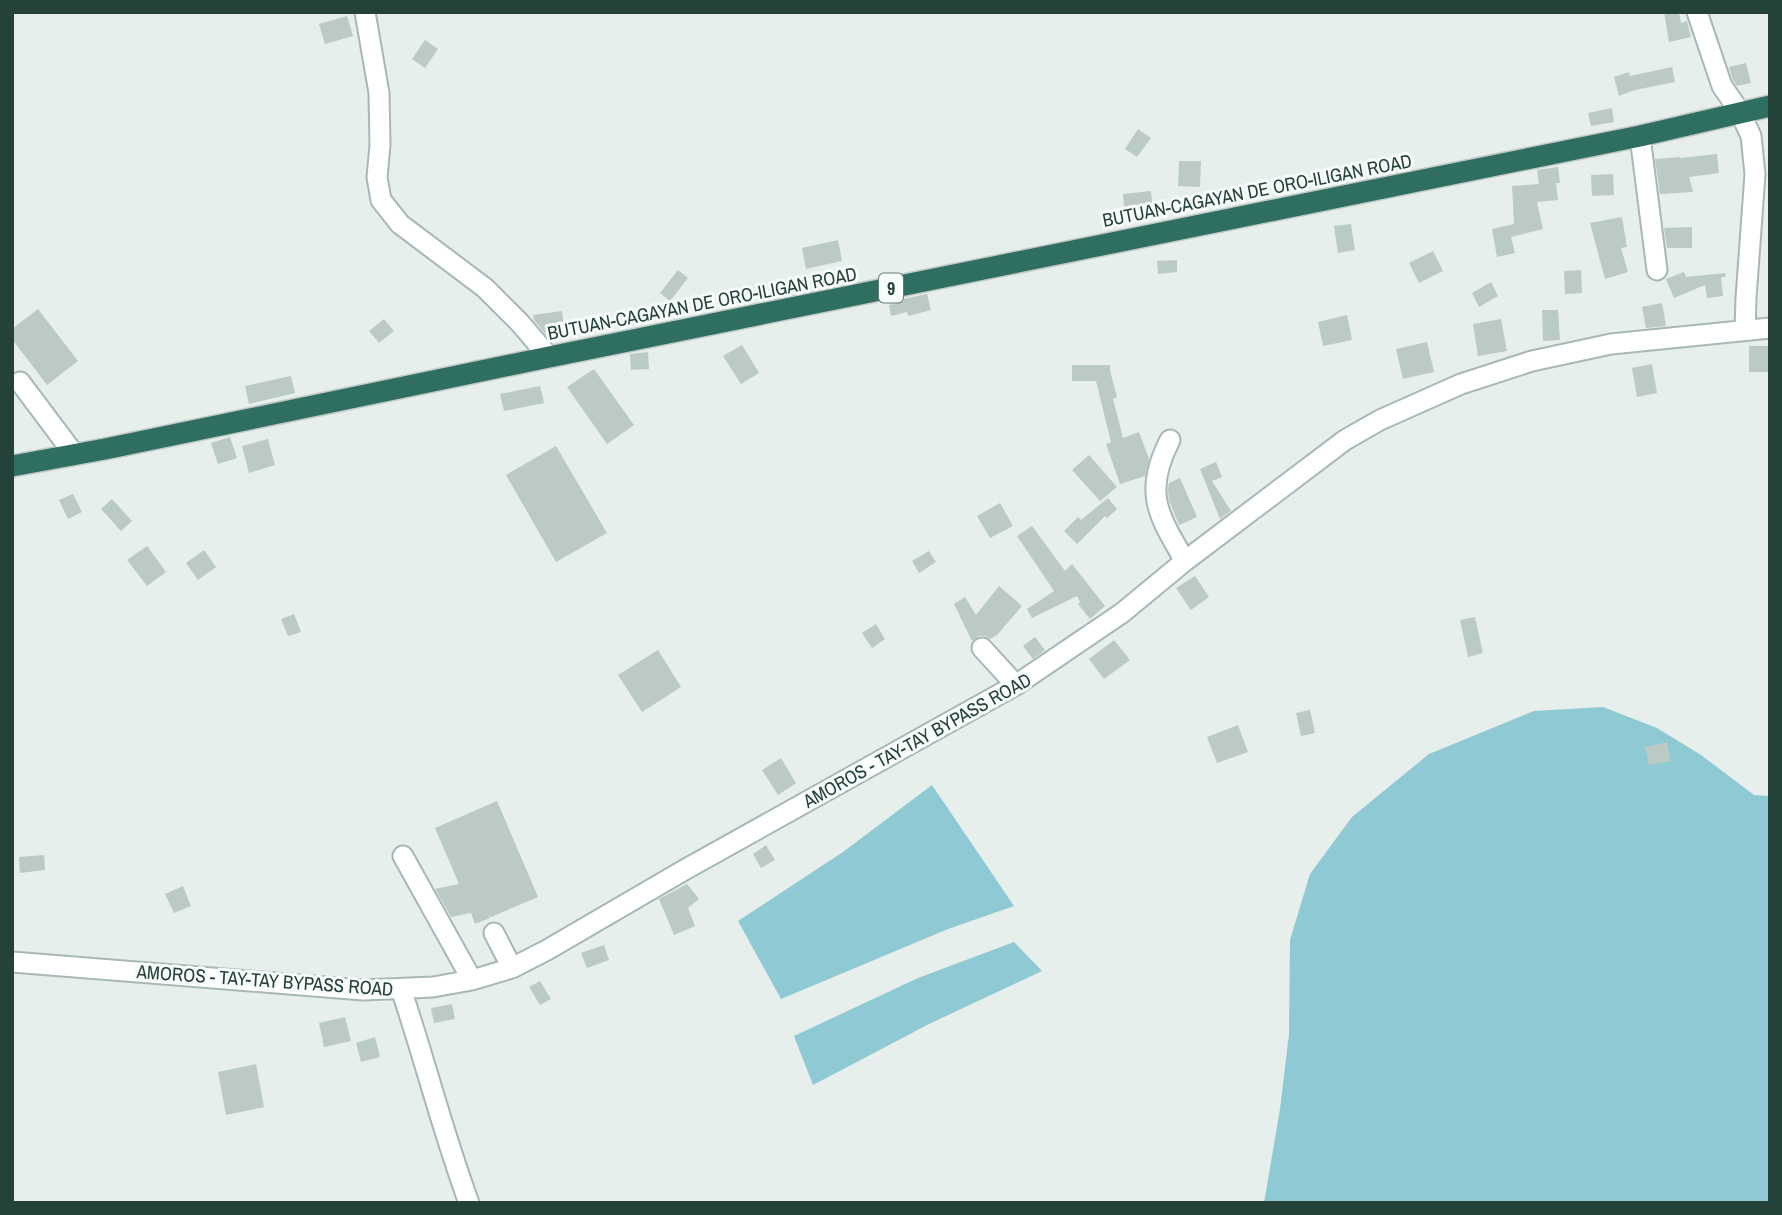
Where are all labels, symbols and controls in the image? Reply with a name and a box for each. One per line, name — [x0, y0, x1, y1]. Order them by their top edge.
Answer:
street label: BUTUAN-CAGAYAN DE ORO-ILIGAN ROAD — [1100, 147, 1414, 233]
street label: BUTUAN-CAGAYAN DE ORO-ILIGAN ROAD — [545, 260, 859, 346]
road number: 9 — [879, 274, 903, 302]
street label: AMOROS - TAY-TAY BYPASS ROAD — [797, 666, 1036, 814]
street label: AMOROS - TAY-TAY BYPASS ROAD — [135, 958, 394, 1002]

